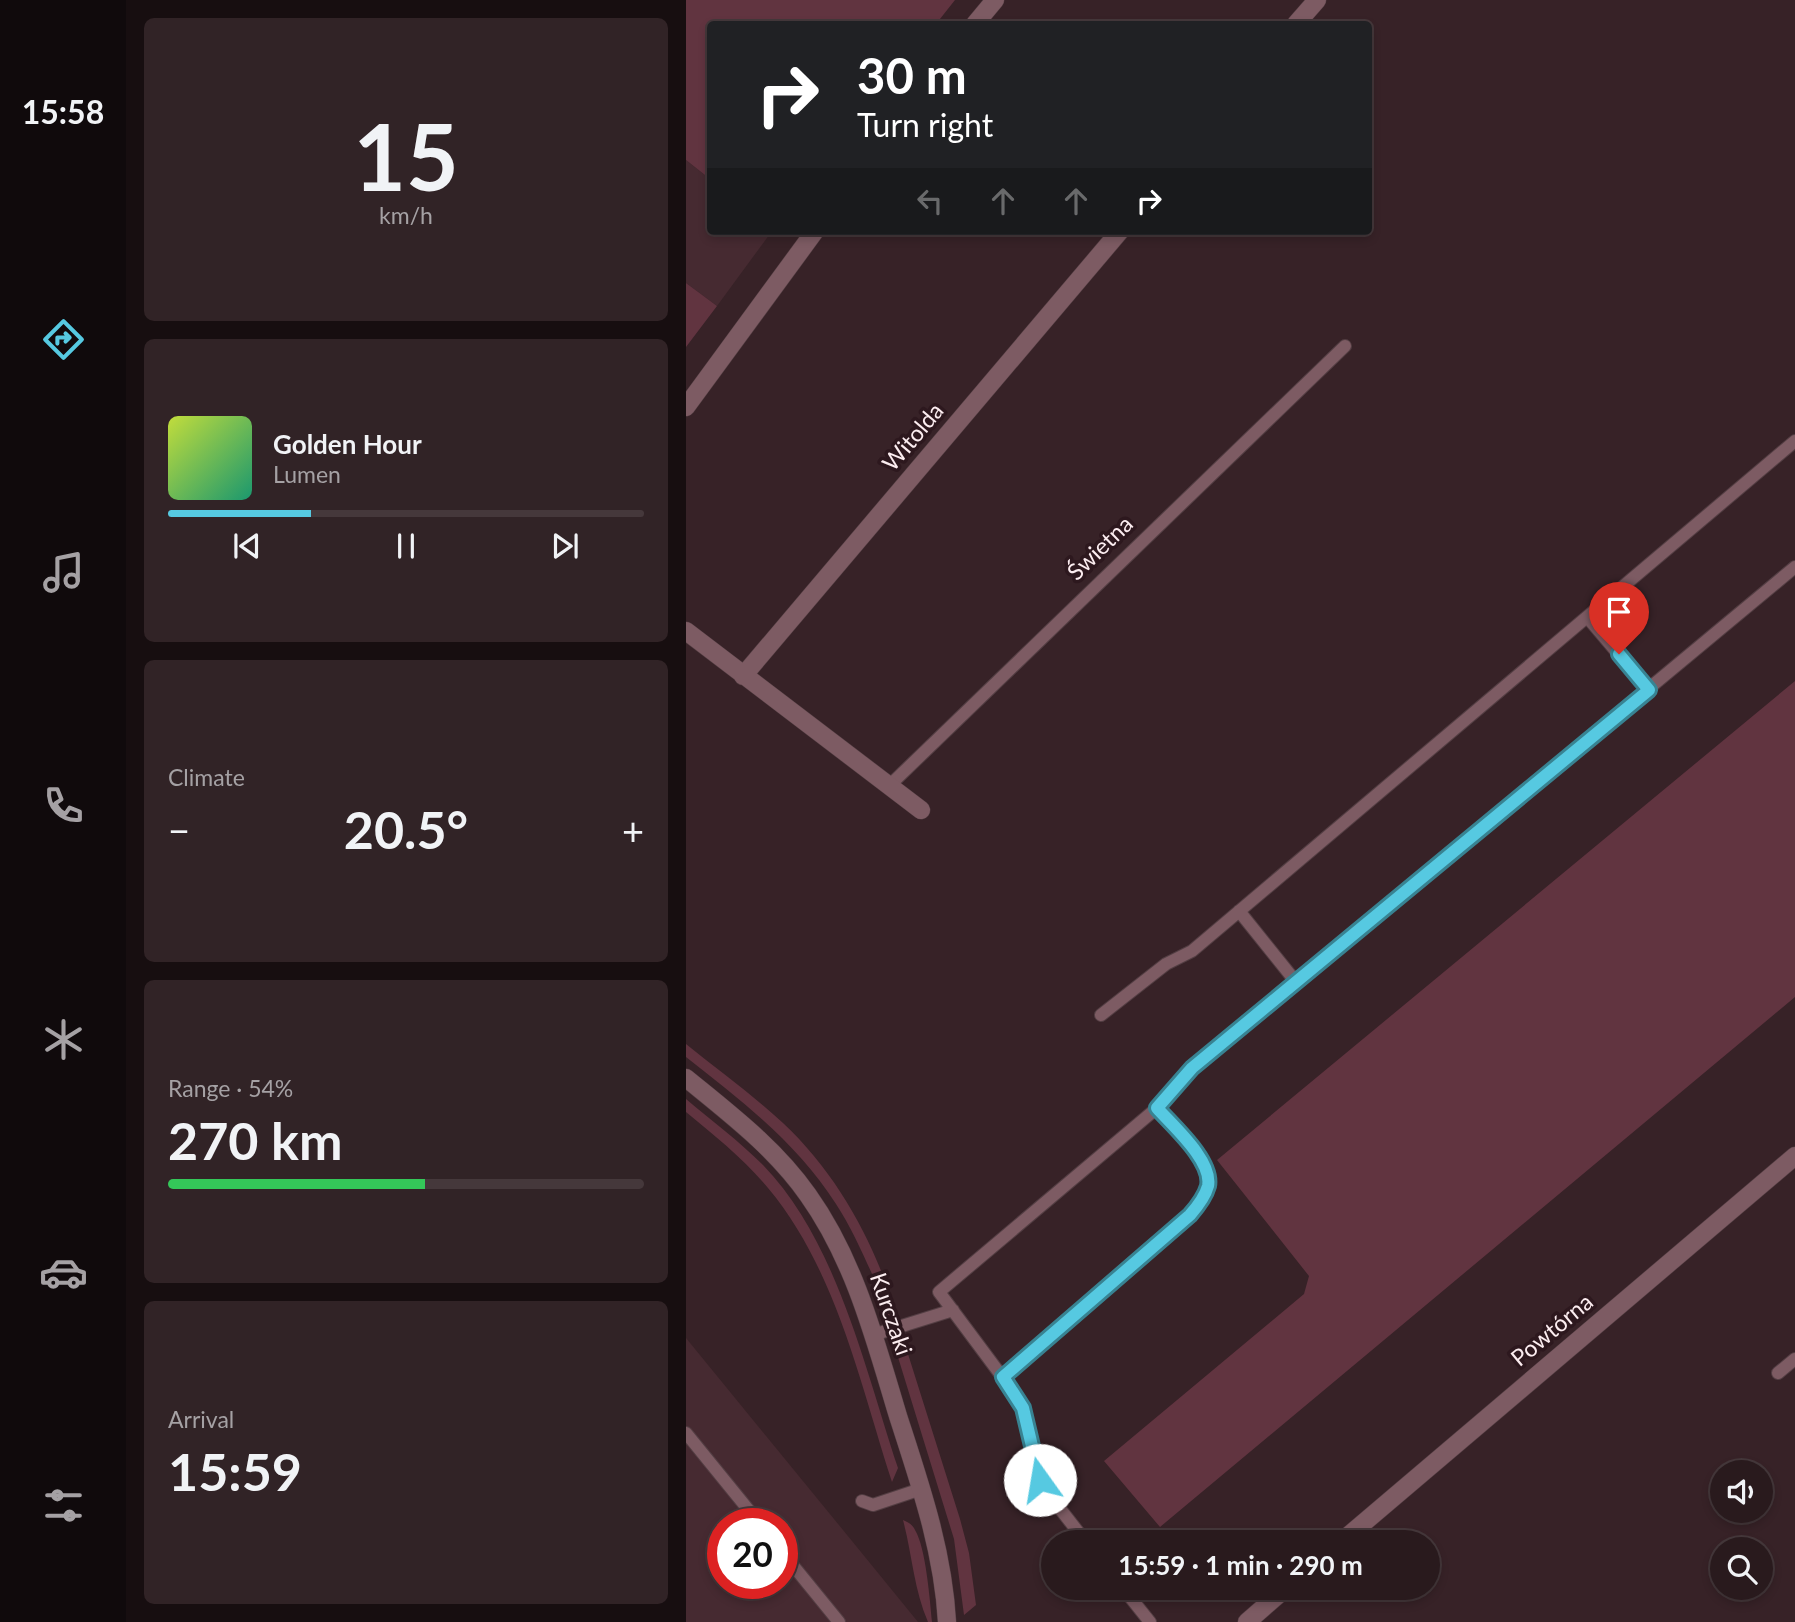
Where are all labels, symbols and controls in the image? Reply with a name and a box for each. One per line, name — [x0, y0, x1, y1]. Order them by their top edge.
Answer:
text: 30 m — [857, 46, 967, 104]
icon: right — [742, 49, 833, 140]
text: 15:58 — [22, 92, 104, 131]
text: 15 — [353, 101, 459, 210]
text: Turn right — [857, 105, 993, 144]
icon: left — [911, 182, 949, 220]
icon: ahead — [984, 182, 1022, 220]
icon: ahead — [1057, 182, 1095, 220]
icon: right — [1130, 182, 1168, 220]
text: km/h — [379, 201, 433, 229]
icon: directions — [39, 315, 88, 364]
street label: Witolda — [876, 397, 949, 476]
text: Golden Hour — [273, 428, 422, 460]
text: Lumen — [273, 460, 341, 488]
street label: Świetna — [1061, 509, 1138, 585]
icon: previous — [228, 527, 266, 565]
icon: pause — [387, 527, 425, 565]
icon: next — [546, 527, 584, 565]
icon: music — [39, 548, 88, 597]
pin — [1589, 582, 1649, 654]
icon: arrive — [1600, 593, 1638, 631]
text: Climate — [168, 763, 245, 791]
icon: phone — [39, 781, 88, 830]
text: 20.5° — [344, 798, 468, 860]
text: − — [168, 807, 190, 853]
text: + — [622, 807, 644, 853]
icon: climate — [39, 1015, 88, 1064]
text: Range · 54% — [168, 1074, 293, 1102]
text: 270 km — [168, 1109, 342, 1171]
icon: car — [39, 1248, 88, 1297]
street label: Kurczaki — [865, 1269, 919, 1359]
street label: Powtórna — [1505, 1287, 1598, 1371]
text: Arrival — [168, 1405, 234, 1433]
text: 15:59 — [168, 1440, 302, 1502]
position arrow — [1003, 1443, 1077, 1517]
map controls — [1710, 1460, 1773, 1600]
button: sound — [1710, 1460, 1773, 1523]
icon: filters — [39, 1481, 88, 1530]
speed limit sign: 20 — [707, 1508, 798, 1599]
button: search — [1710, 1537, 1773, 1600]
text: 15:59 · 1 min · 290 m — [1118, 1549, 1363, 1581]

